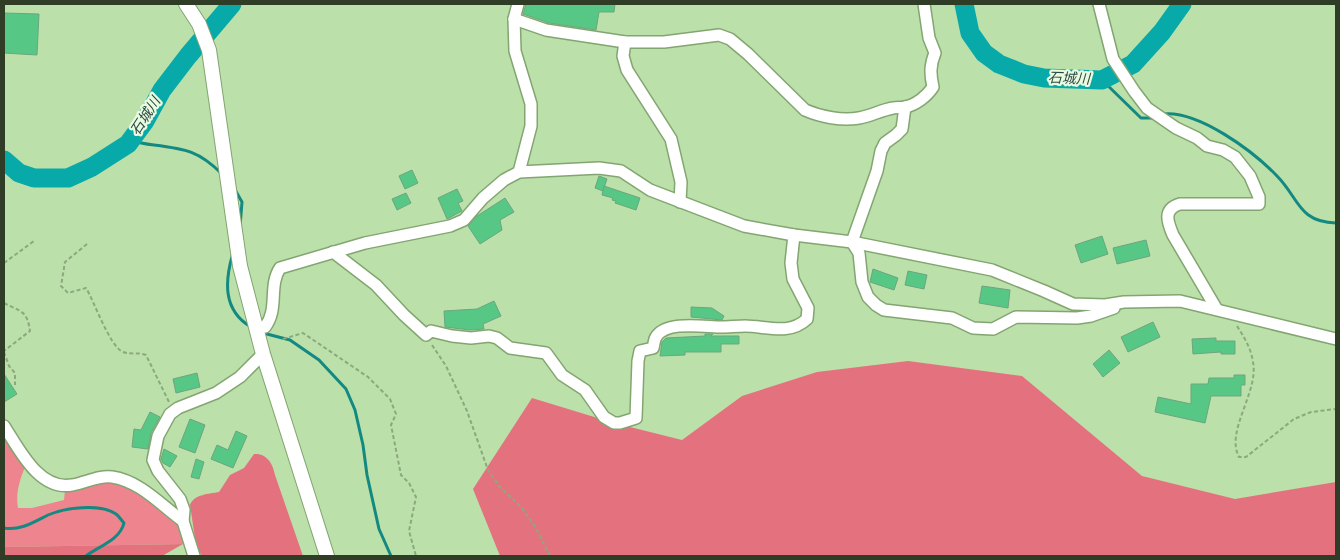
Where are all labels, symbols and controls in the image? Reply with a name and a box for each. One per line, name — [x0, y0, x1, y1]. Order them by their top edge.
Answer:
water label: 石城川 — [1048, 69, 1092, 88]
water label: 石城川 — [127, 92, 165, 139]

